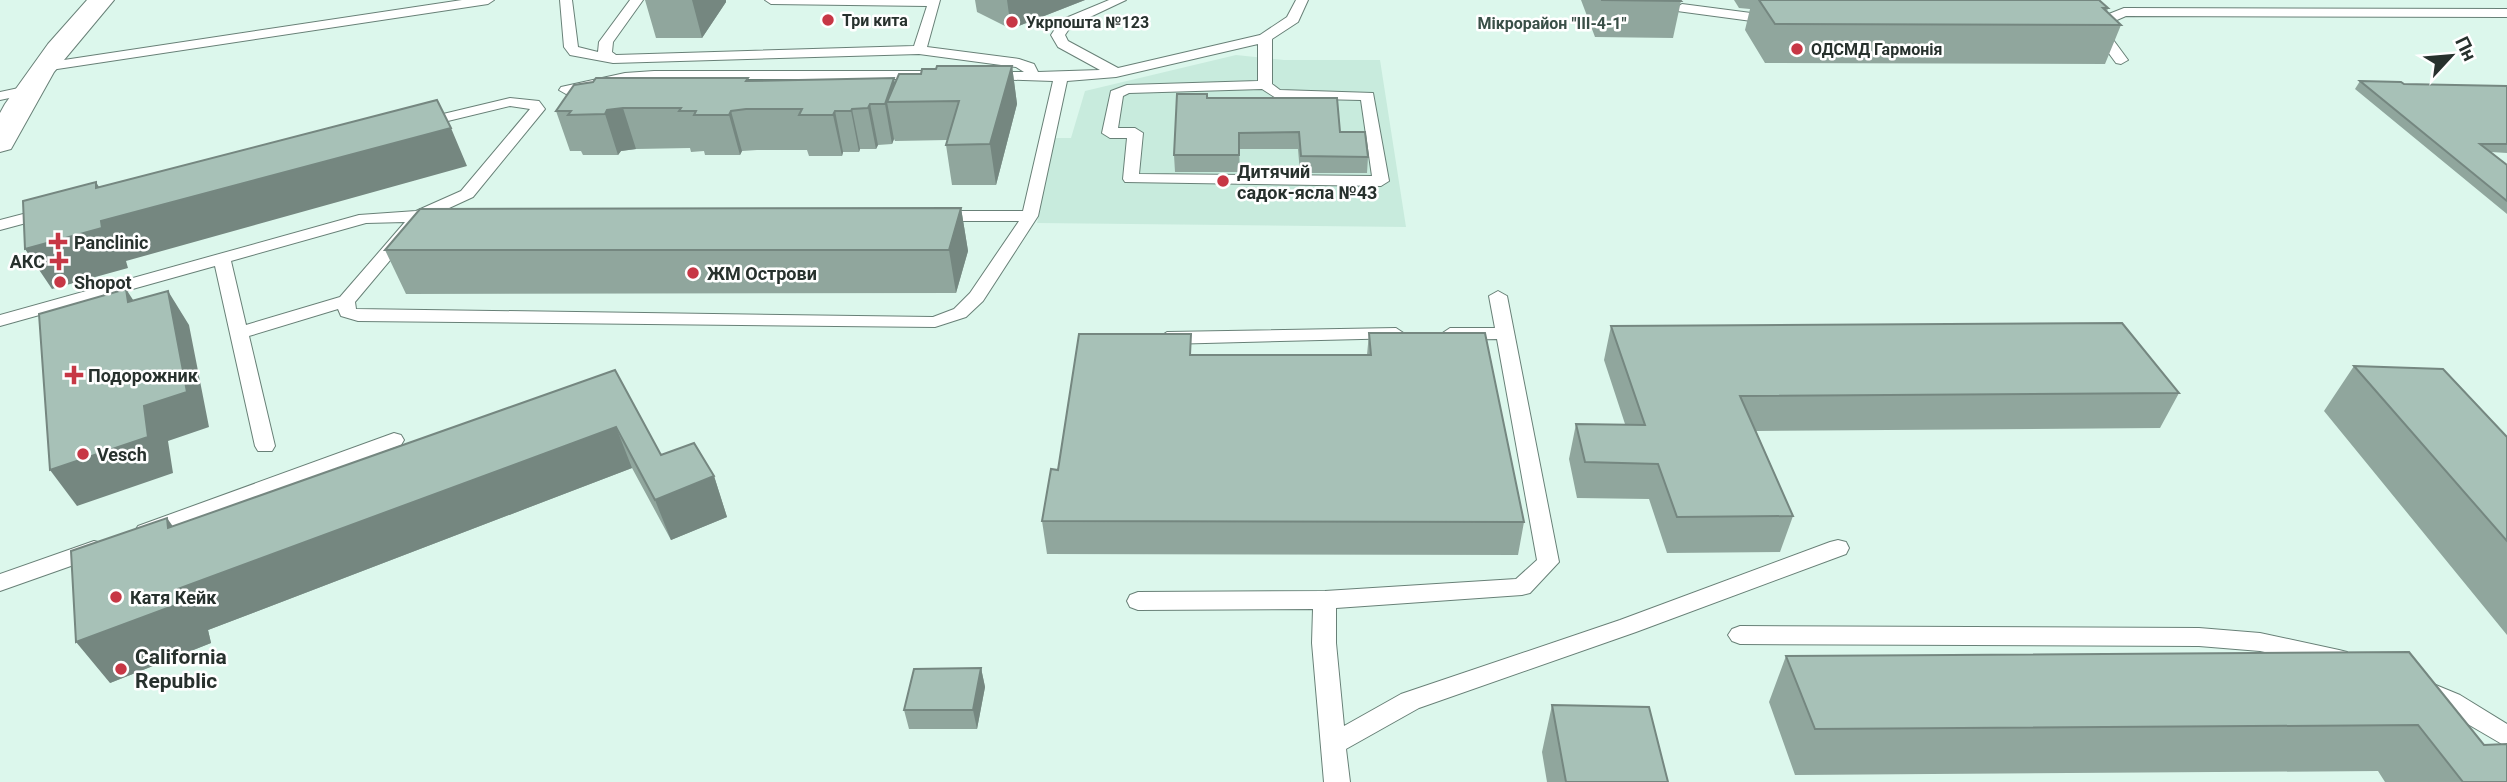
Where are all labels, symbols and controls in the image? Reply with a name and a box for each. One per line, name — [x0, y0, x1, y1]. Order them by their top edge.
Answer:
place label: Три кита — [842, 11, 908, 30]
marker: Три кита — [820, 12, 836, 28]
place label: Укрпошта №123 — [1026, 13, 1149, 32]
marker: Укрпошта №123 — [1004, 14, 1020, 30]
district label: Мікрорайон "ІІІ-4-1" — [1477, 14, 1627, 33]
north arrow — [2416, 21, 2486, 91]
text: Пн — [2450, 33, 2481, 65]
place label: ОДСМД Гармонія — [1811, 40, 1943, 59]
marker: ОДСМД Гармонія — [1789, 41, 1805, 57]
place label: Дитячий садок-ясла №43 — [1237, 161, 1377, 203]
marker: Дитячий садок-ясла №43 — [1215, 173, 1231, 189]
marker: Panclinic — [48, 232, 68, 252]
place label: Panclinic — [74, 232, 148, 253]
place label: АКС — [10, 251, 45, 272]
marker: АКС — [51, 253, 67, 269]
place label: ЖМ Острови — [707, 263, 817, 284]
marker: ЖМ Острови — [685, 265, 701, 281]
place label: Shopot — [74, 272, 132, 293]
marker: Shopot — [52, 274, 68, 290]
place label: Подорожник — [88, 365, 199, 386]
marker: Подорожник — [66, 367, 82, 383]
place label: Vesch — [97, 444, 147, 465]
marker: Vesch — [75, 446, 91, 462]
place label: Катя Кейк — [130, 587, 217, 608]
marker: Катя Кейк — [108, 589, 124, 605]
place label: California Republic — [135, 645, 227, 693]
marker: California Republic — [113, 661, 129, 677]

